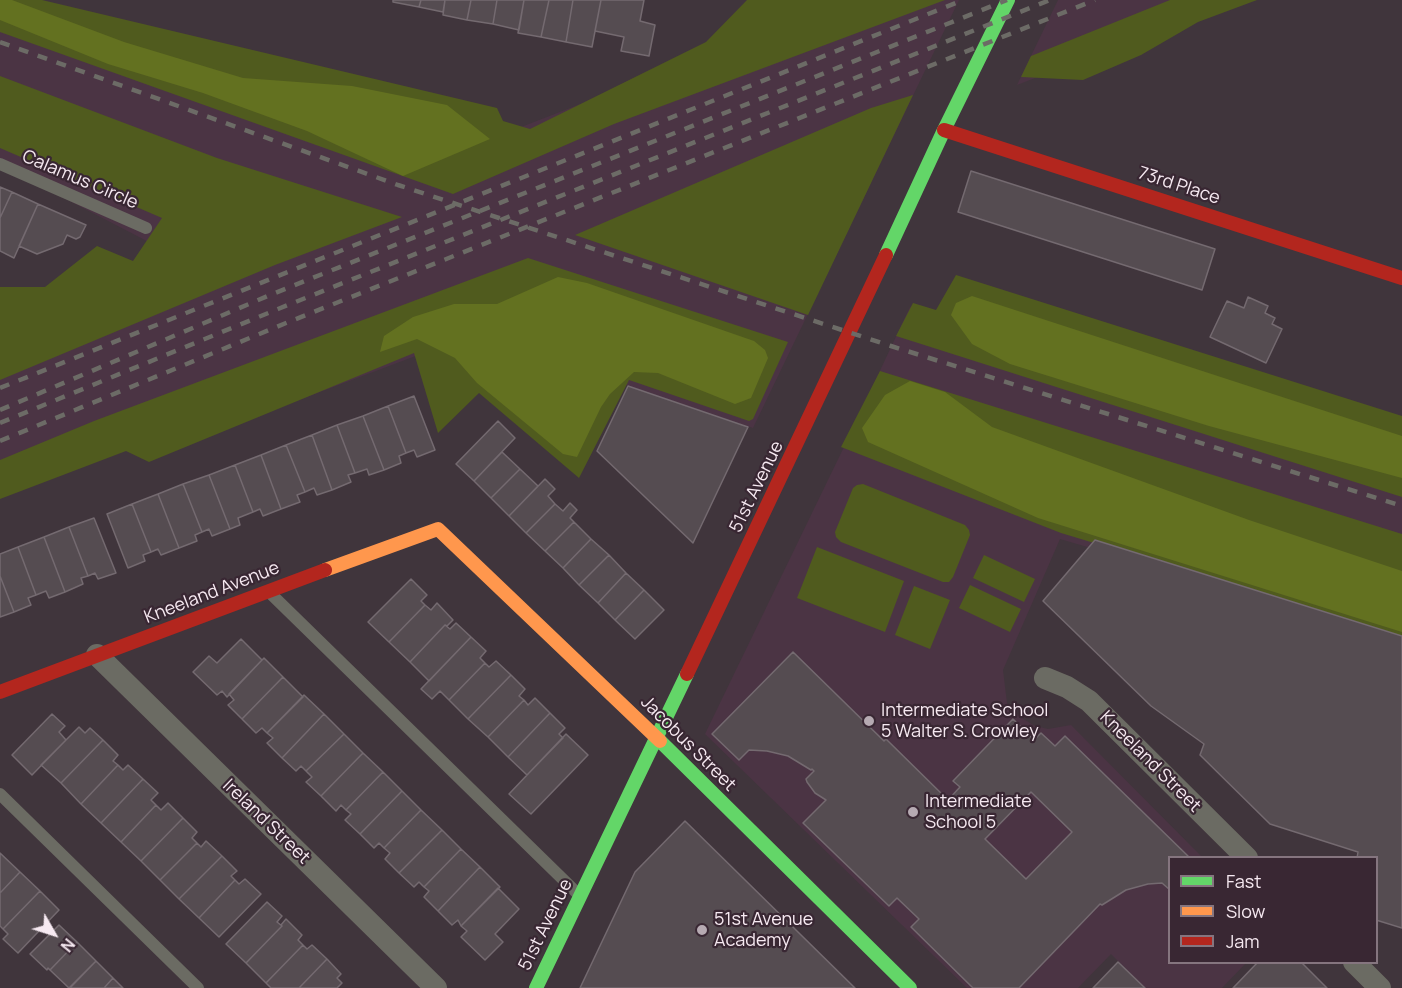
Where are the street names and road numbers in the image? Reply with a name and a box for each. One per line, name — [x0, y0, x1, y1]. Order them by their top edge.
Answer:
street label: Calamus Circle — [19, 146, 141, 214]
street label: 73rd Place — [1135, 163, 1223, 209]
street label: 51st Avenue — [726, 438, 788, 536]
street label: Kneeland Avenue — [141, 557, 283, 629]
street label: Jacobus Street — [636, 692, 740, 796]
street label: Kneeland Street — [1095, 707, 1205, 817]
street label: Ireland Street — [218, 775, 314, 869]
street label: 51st Avenue — [515, 876, 577, 974]

